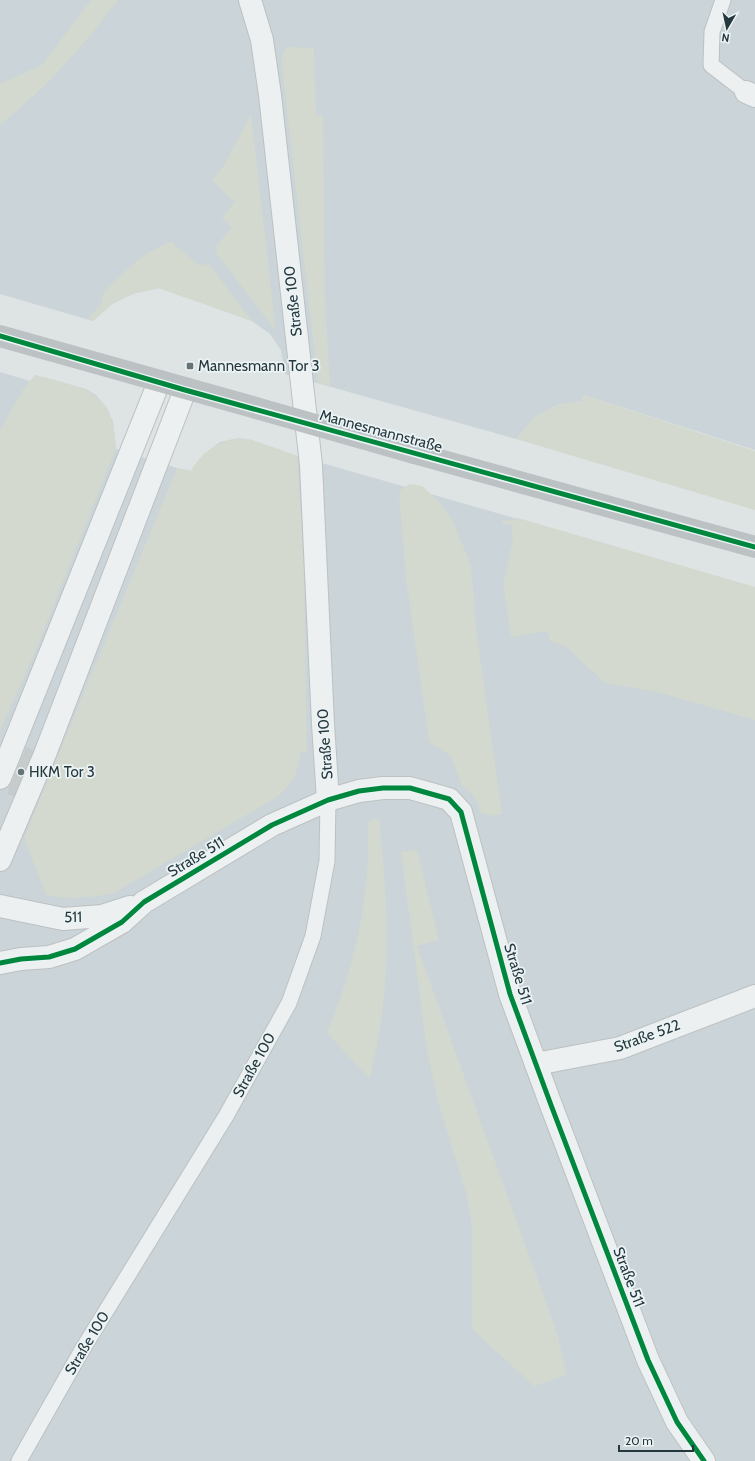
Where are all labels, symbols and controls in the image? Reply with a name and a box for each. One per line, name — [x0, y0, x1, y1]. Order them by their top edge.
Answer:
north arrow — [707, 8, 747, 48]
text: N — [720, 30, 730, 45]
street label: Straße 100 — [280, 265, 306, 337]
place label: Mannesmann Tor 3 — [198, 357, 320, 375]
marker: Mannesmann Tor 3 — [185, 361, 195, 371]
street label: Mannesmannstraße — [318, 406, 445, 456]
street label: Straße 100 — [314, 708, 336, 780]
place label: HKM Tor 3 — [29, 763, 95, 781]
marker: HKM Tor 3 — [16, 767, 26, 777]
street label: Straße 511 — [164, 833, 228, 881]
street label: 511 — [64, 908, 82, 926]
street label: Straße 511 — [500, 941, 536, 1007]
street label: Straße 522 — [612, 1016, 683, 1056]
street label: Straße 100 — [229, 1030, 279, 1100]
street label: Straße 511 — [609, 1244, 649, 1310]
street label: Straße 100 — [61, 1308, 113, 1378]
scale bar — [619, 1427, 693, 1453]
text: 20 m — [625, 1433, 653, 1448]

